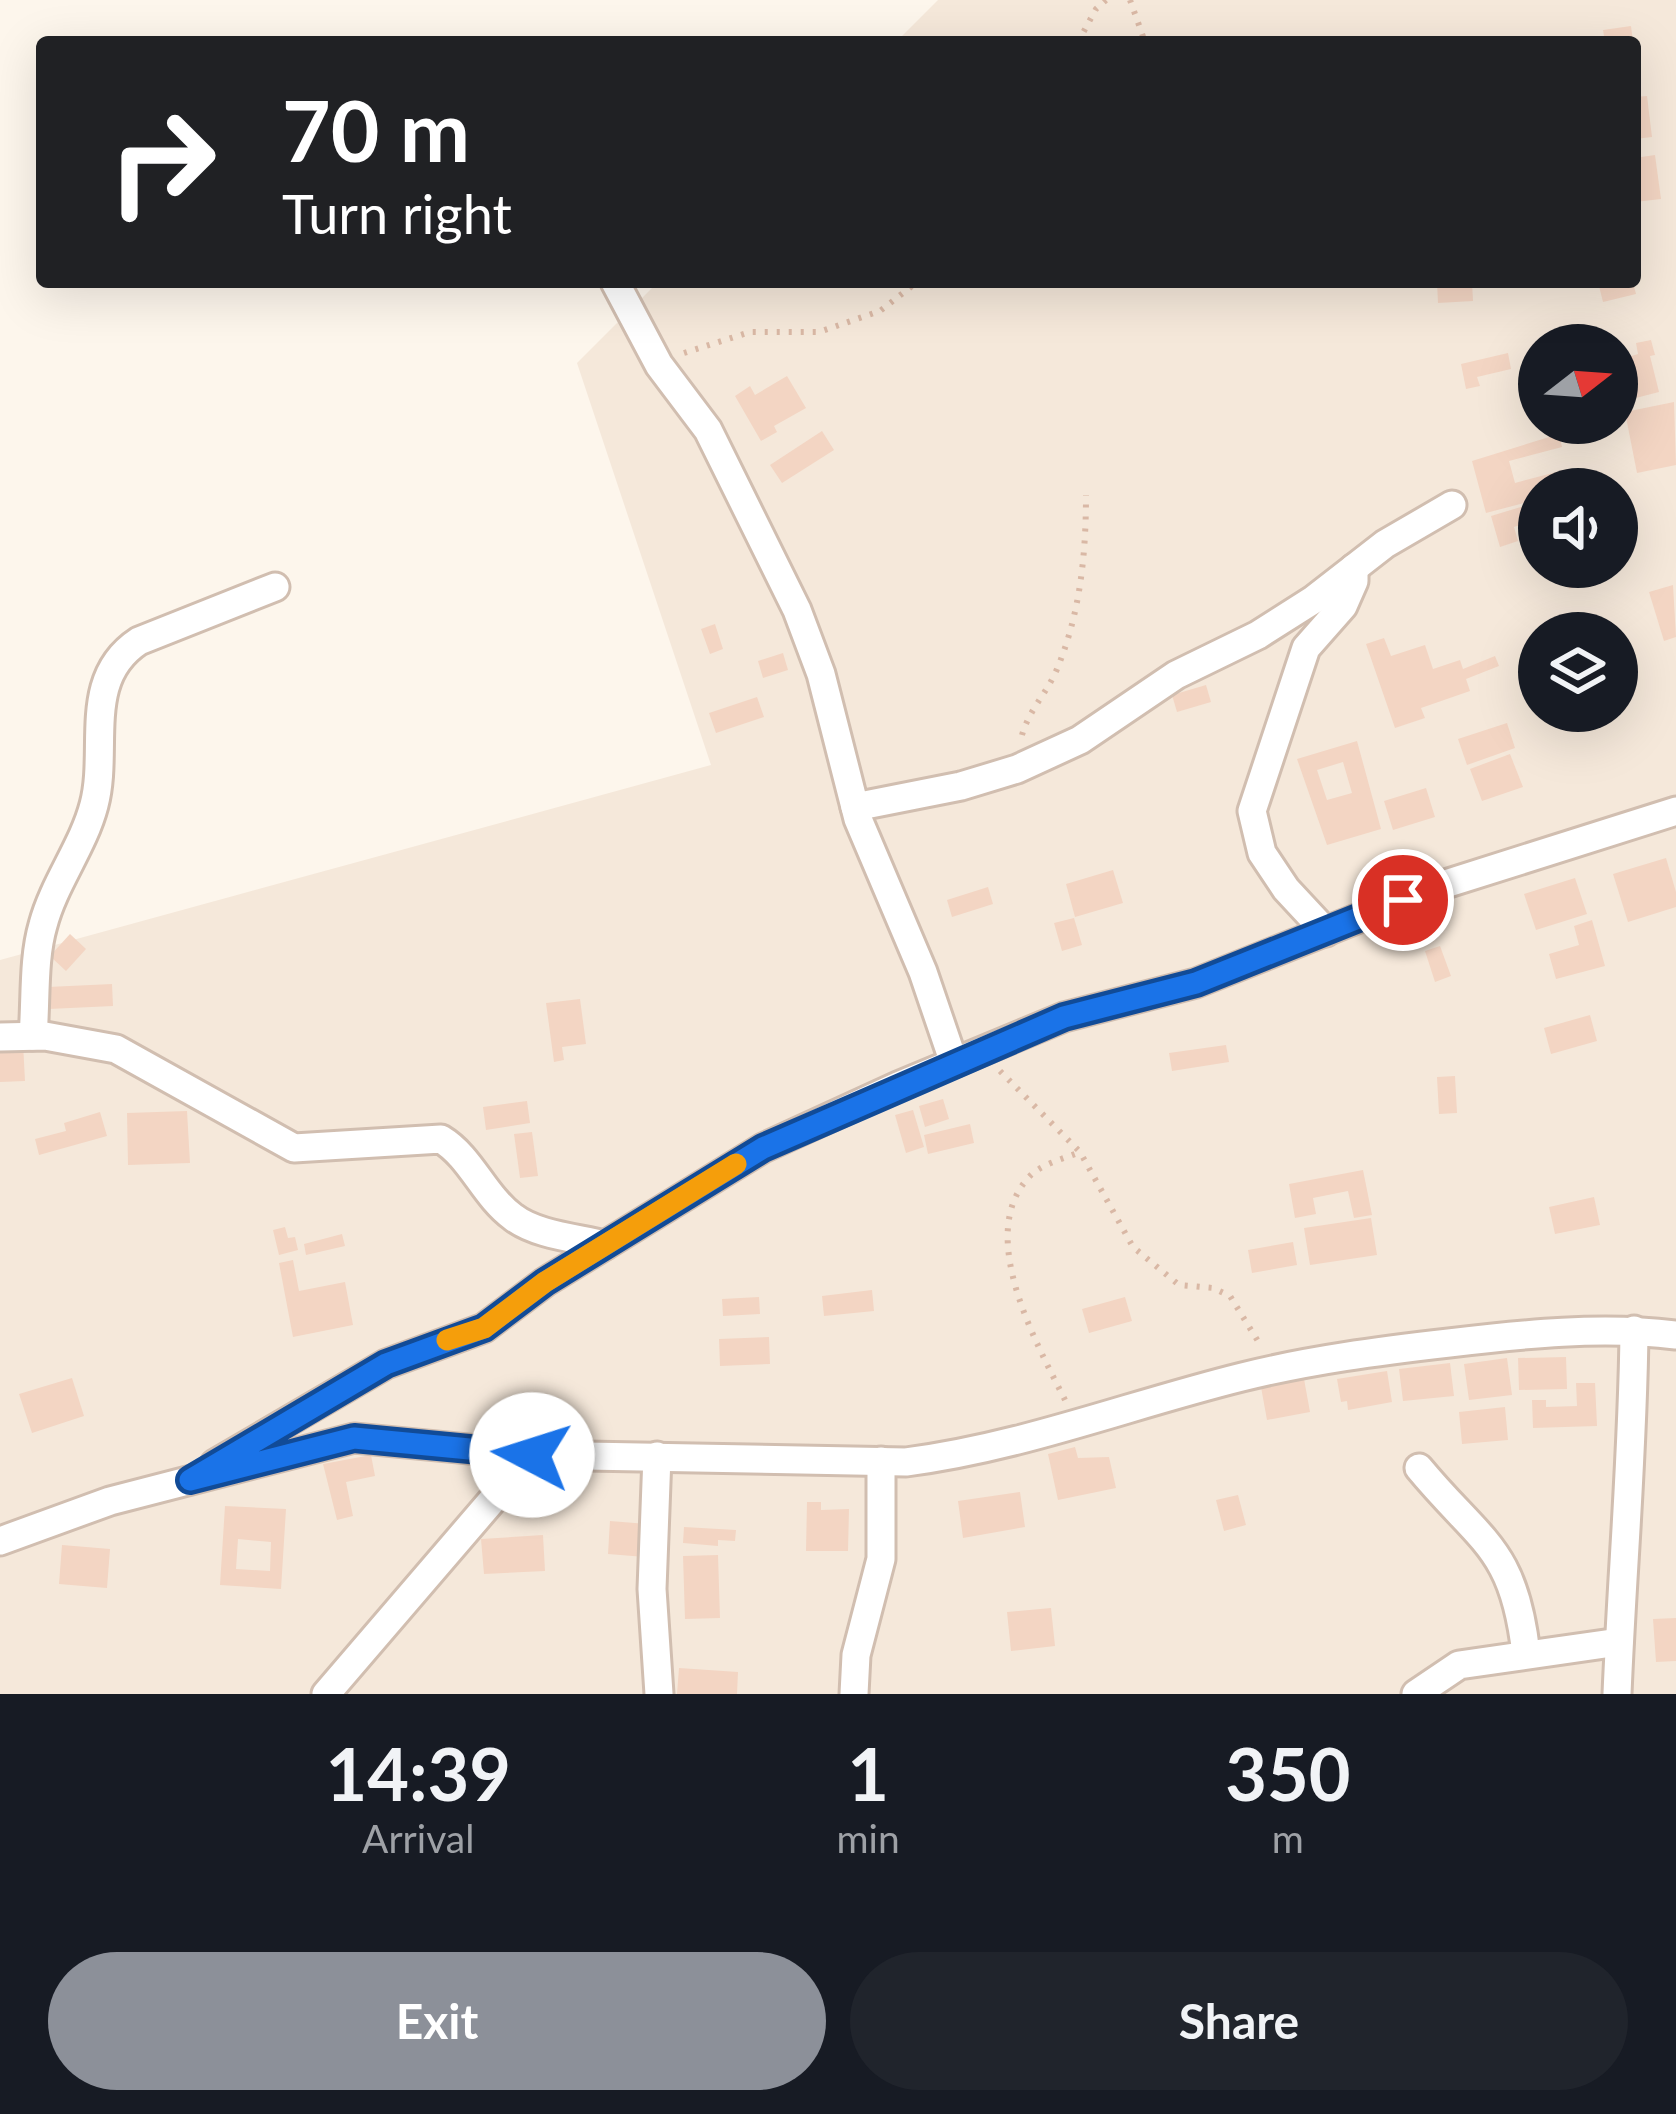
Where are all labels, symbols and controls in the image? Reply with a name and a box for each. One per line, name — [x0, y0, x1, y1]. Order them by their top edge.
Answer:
text: 70 m — [282, 79, 470, 180]
icon: right — [84, 84, 240, 240]
text: Turn right — [282, 181, 512, 246]
north arrow — [1518, 324, 1638, 444]
map controls — [1518, 324, 1638, 732]
button: sound — [1518, 468, 1638, 588]
button: layers — [1518, 612, 1638, 732]
pin — [1352, 849, 1454, 951]
icon: arrive — [1370, 867, 1436, 933]
position arrow — [469, 1392, 595, 1518]
text: 14:39 — [325, 1730, 511, 1816]
text: 1 — [847, 1730, 889, 1816]
text: 350 — [1225, 1730, 1350, 1816]
text: Arrival — [362, 1815, 474, 1861]
text: min — [837, 1815, 900, 1861]
text: m — [1272, 1815, 1304, 1861]
button: Exit — [48, 1952, 826, 2090]
button: Share — [850, 1952, 1628, 2090]

